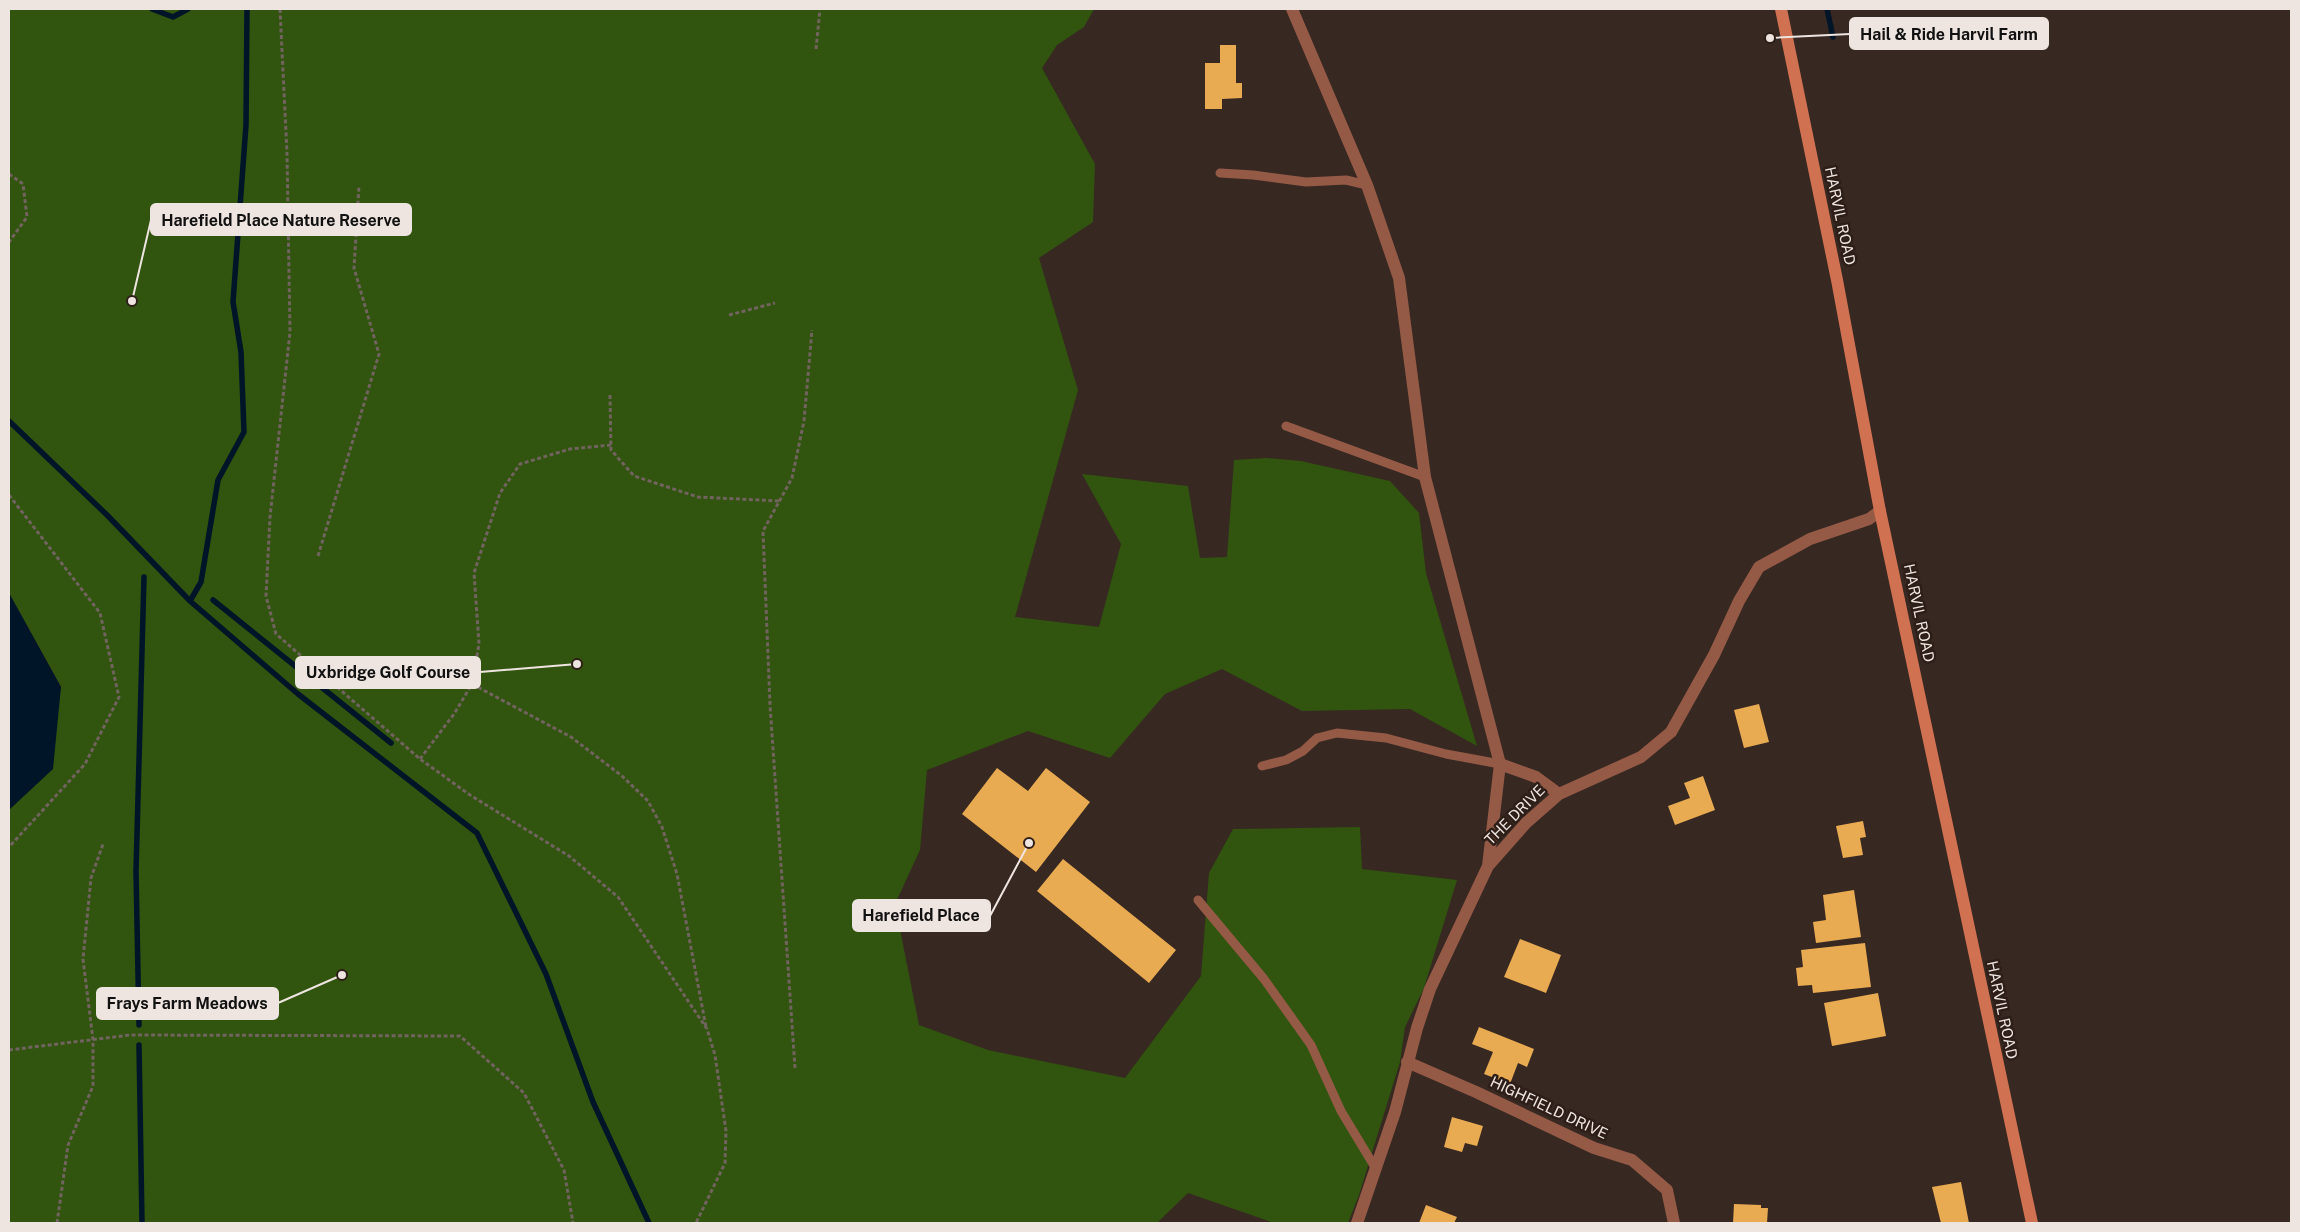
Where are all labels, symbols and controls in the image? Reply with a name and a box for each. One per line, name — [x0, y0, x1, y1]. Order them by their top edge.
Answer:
callout: Hail & Ride Harvil Farm — [1850, 18, 2048, 49]
text: Hail & Ride Harvil Farm — [1860, 25, 2038, 44]
street label: HARVIL ROAD — [1822, 165, 1859, 267]
callout: Harefield Place Nature Reserve — [151, 204, 411, 235]
text: Harefield Place Nature Reserve — [161, 211, 401, 230]
street label: HARVIL ROAD — [1901, 562, 1938, 664]
callout: Uxbridge Golf Course — [296, 657, 480, 688]
text: Uxbridge Golf Course — [306, 663, 470, 682]
street label: THE DRIVE — [1481, 781, 1548, 848]
callout: Harefield Place — [853, 900, 990, 931]
text: Harefield Place — [862, 906, 980, 925]
street label: HARVIL ROAD — [1984, 959, 2021, 1061]
callout: Frays Farm Meadows — [97, 988, 278, 1019]
text: Frays Farm Meadows — [106, 994, 268, 1013]
street label: HIGHFIELD DRIVE — [1488, 1073, 1611, 1142]

